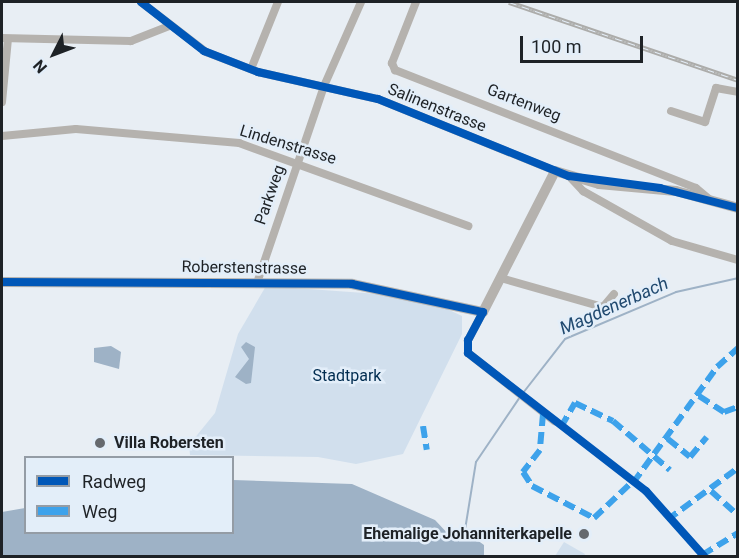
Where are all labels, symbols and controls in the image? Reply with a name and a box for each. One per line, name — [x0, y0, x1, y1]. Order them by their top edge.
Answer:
north arrow — [24, 24, 84, 84]
scale bar — [523, 24, 646, 62]
text: 100 m — [531, 36, 582, 57]
text: N — [29, 56, 51, 77]
street label: Salinenstrasse — [385, 80, 489, 136]
street label: Gartenweg — [484, 80, 564, 126]
street label: Lindenstrasse — [237, 121, 339, 169]
street label: Parkweg — [251, 163, 289, 227]
street label: Roberstenstrasse — [181, 257, 307, 279]
water label: Magdenerbach — [556, 272, 672, 340]
park label: Stadtpark — [313, 366, 381, 386]
place label: Villa Robersten — [114, 433, 224, 453]
marker: Villa Robersten — [91, 434, 109, 452]
legend — [24, 456, 234, 534]
text: Radweg — [82, 471, 146, 492]
text: Weg — [82, 501, 117, 522]
place label: Ehemalige Johanniterkapelle — [363, 524, 572, 544]
marker: Ehemalige Johanniterkapelle — [577, 527, 591, 541]

